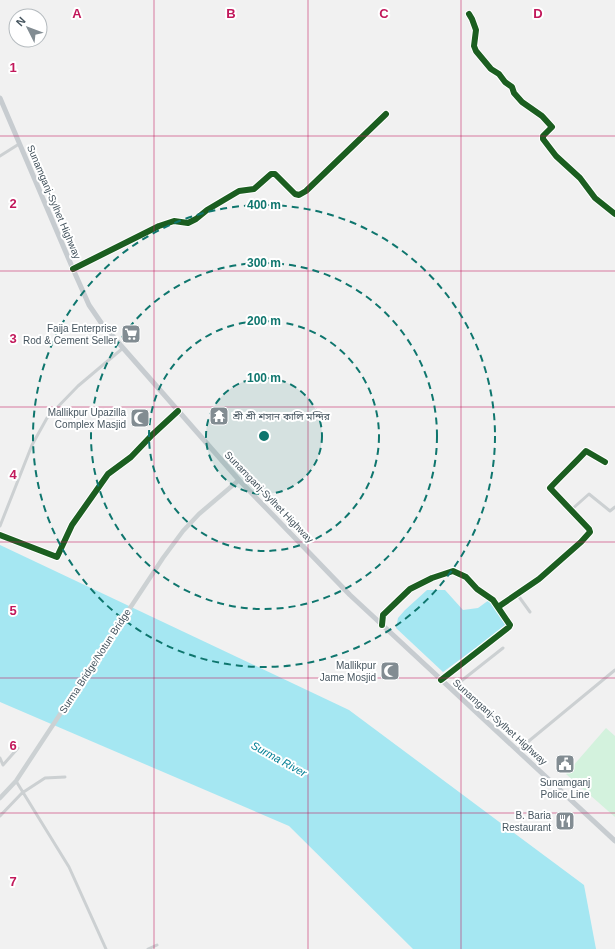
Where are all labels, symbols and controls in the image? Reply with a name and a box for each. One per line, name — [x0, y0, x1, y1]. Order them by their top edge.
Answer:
text: A — [72, 6, 82, 21]
text: B — [226, 6, 236, 21]
text: C — [379, 6, 389, 21]
text: D — [533, 6, 543, 21]
north arrow — [8, 8, 48, 48]
text: N — [13, 14, 28, 28]
text: 1 — [9, 60, 17, 75]
street label: Sunamganj-Sylhet Highway — [25, 143, 83, 261]
text: 2 — [9, 196, 17, 211]
text: 400 m — [247, 198, 281, 212]
text: 300 m — [247, 256, 281, 270]
text: 200 m — [247, 314, 281, 328]
place label: Faija Enterprise Rod & Cement Seller — [23, 323, 118, 346]
supermarket icon: Faija Enterprise Rod & Cement Seller — [120, 323, 142, 345]
text: 3 — [9, 331, 17, 346]
text: 100 m — [247, 371, 281, 385]
temple icon: শ্রী শ্রী শসান কালি মন্দির — [208, 405, 230, 427]
place label: Mallikpur Upazilla Complex Masjid — [48, 407, 126, 430]
mosque icon: Mallikpur Upazilla Complex Masjid — [129, 407, 151, 429]
place label: শ্রী শ্রী শসান কালি মন্দির — [232, 411, 331, 422]
centre of rings — [257, 429, 271, 443]
street label: Sunamganj-Sylhet Highway — [222, 449, 316, 545]
text: 4 — [9, 467, 17, 482]
text: 5 — [9, 603, 17, 618]
street label: Surma Bridge/Notun Bridge — [57, 606, 133, 715]
place label: Mallikpur Jame Mosjid — [320, 660, 377, 683]
mosque icon: Mallikpur Jame Mosjid — [379, 660, 401, 682]
street label: Sunamganj-Sylhet Highway — [451, 677, 549, 767]
text: 6 — [9, 738, 17, 753]
water label: Surma River — [249, 739, 310, 780]
public building icon: Sunamganj Police Line — [554, 753, 576, 775]
place label: Sunamganj Police Line — [540, 777, 590, 800]
place label: B. Baria Restaurant — [502, 810, 551, 833]
restaurant icon: B. Baria Restaurant — [554, 810, 576, 832]
text: 7 — [9, 874, 17, 889]

